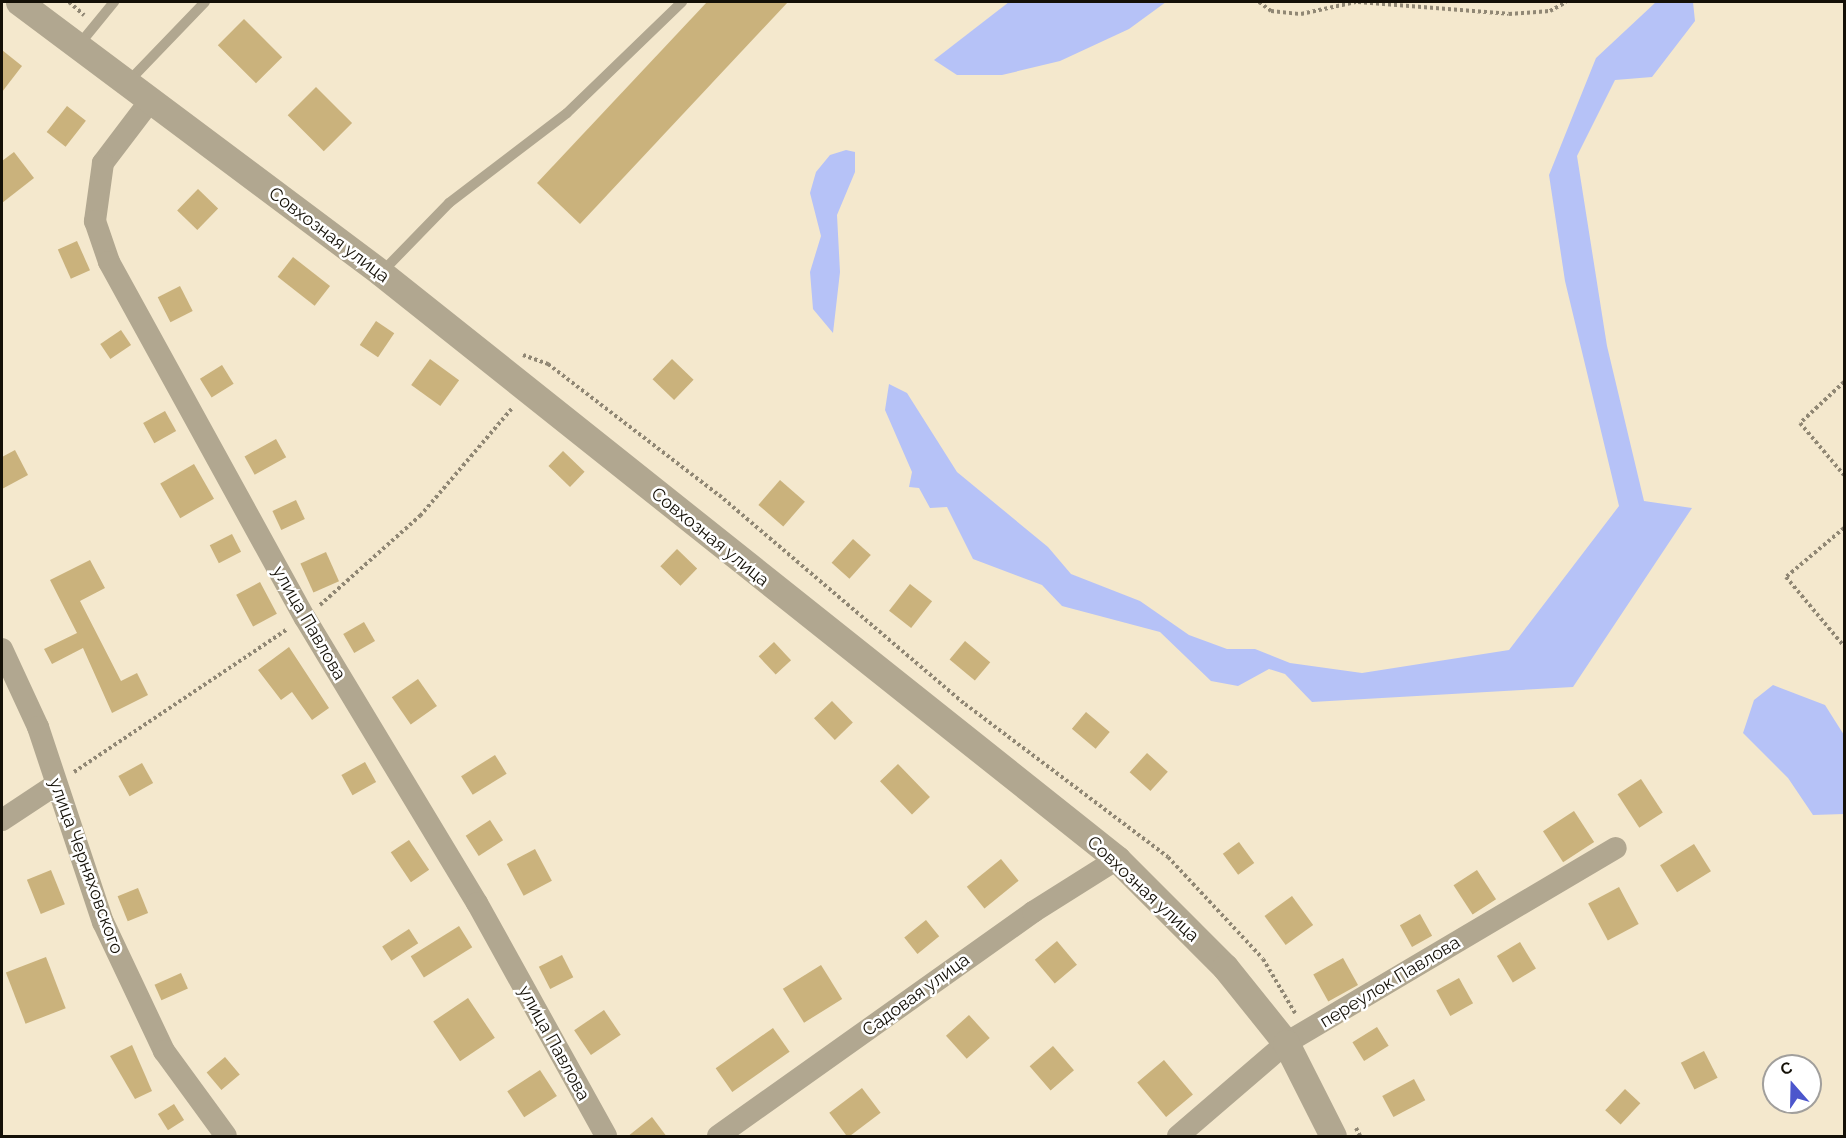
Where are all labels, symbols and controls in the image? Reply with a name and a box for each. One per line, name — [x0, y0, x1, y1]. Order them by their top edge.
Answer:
street label: Совхозная улица — [264, 183, 394, 287]
street label: Совхозная улица — [647, 483, 773, 591]
street label: улица Павлова — [268, 562, 350, 684]
street label: улица Черняховского — [44, 775, 128, 957]
street label: Совхозная улица — [1082, 831, 1204, 947]
street label: переулок Павлова — [1316, 932, 1464, 1032]
street label: Садовая улица — [858, 949, 974, 1041]
street label: улица Павлова — [513, 982, 595, 1104]
north arrow — [1762, 1054, 1822, 1114]
text: С — [1778, 1058, 1795, 1079]

